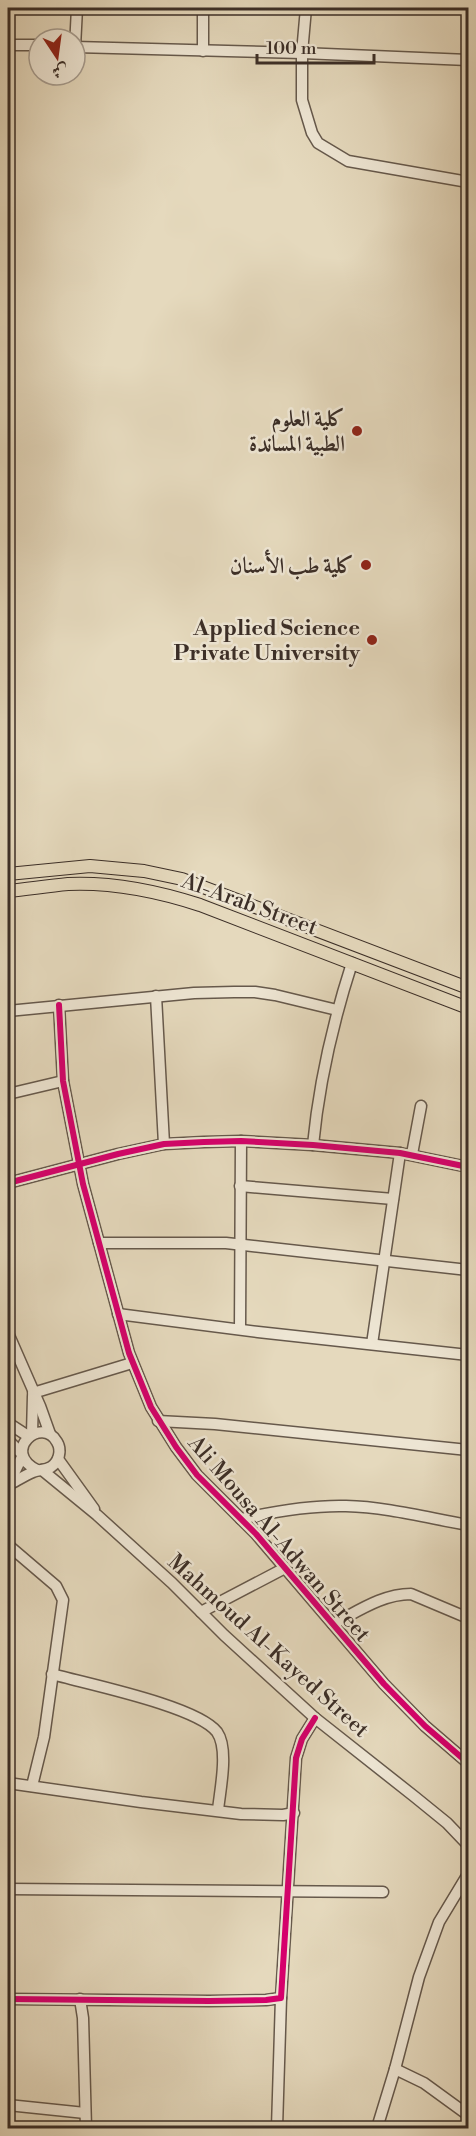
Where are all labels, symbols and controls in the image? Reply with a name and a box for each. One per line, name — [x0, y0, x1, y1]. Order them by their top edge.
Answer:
north arrow — [27, 27, 87, 87]
scale bar — [257, 27, 374, 65]
text: 100 m — [266, 37, 317, 60]
text: ش — [50, 59, 70, 82]
place label: كلية العلوم الطبية المساندة — [249, 406, 345, 458]
marker: كلية العلوم الطبية المساندة — [350, 424, 364, 438]
place label: كلية طب الأسنان — [230, 549, 354, 580]
marker: كلية طب الأسنان — [359, 558, 373, 572]
place label: Applied Science Private University — [174, 615, 361, 667]
marker: Applied Science Private University — [365, 633, 379, 647]
street label: Al-Arab Street — [177, 867, 321, 942]
street label: Ali Mousa Al-Adwan Street — [181, 1430, 376, 1648]
street label: Mahmoud Al-Kayed Street — [162, 1549, 374, 1744]

